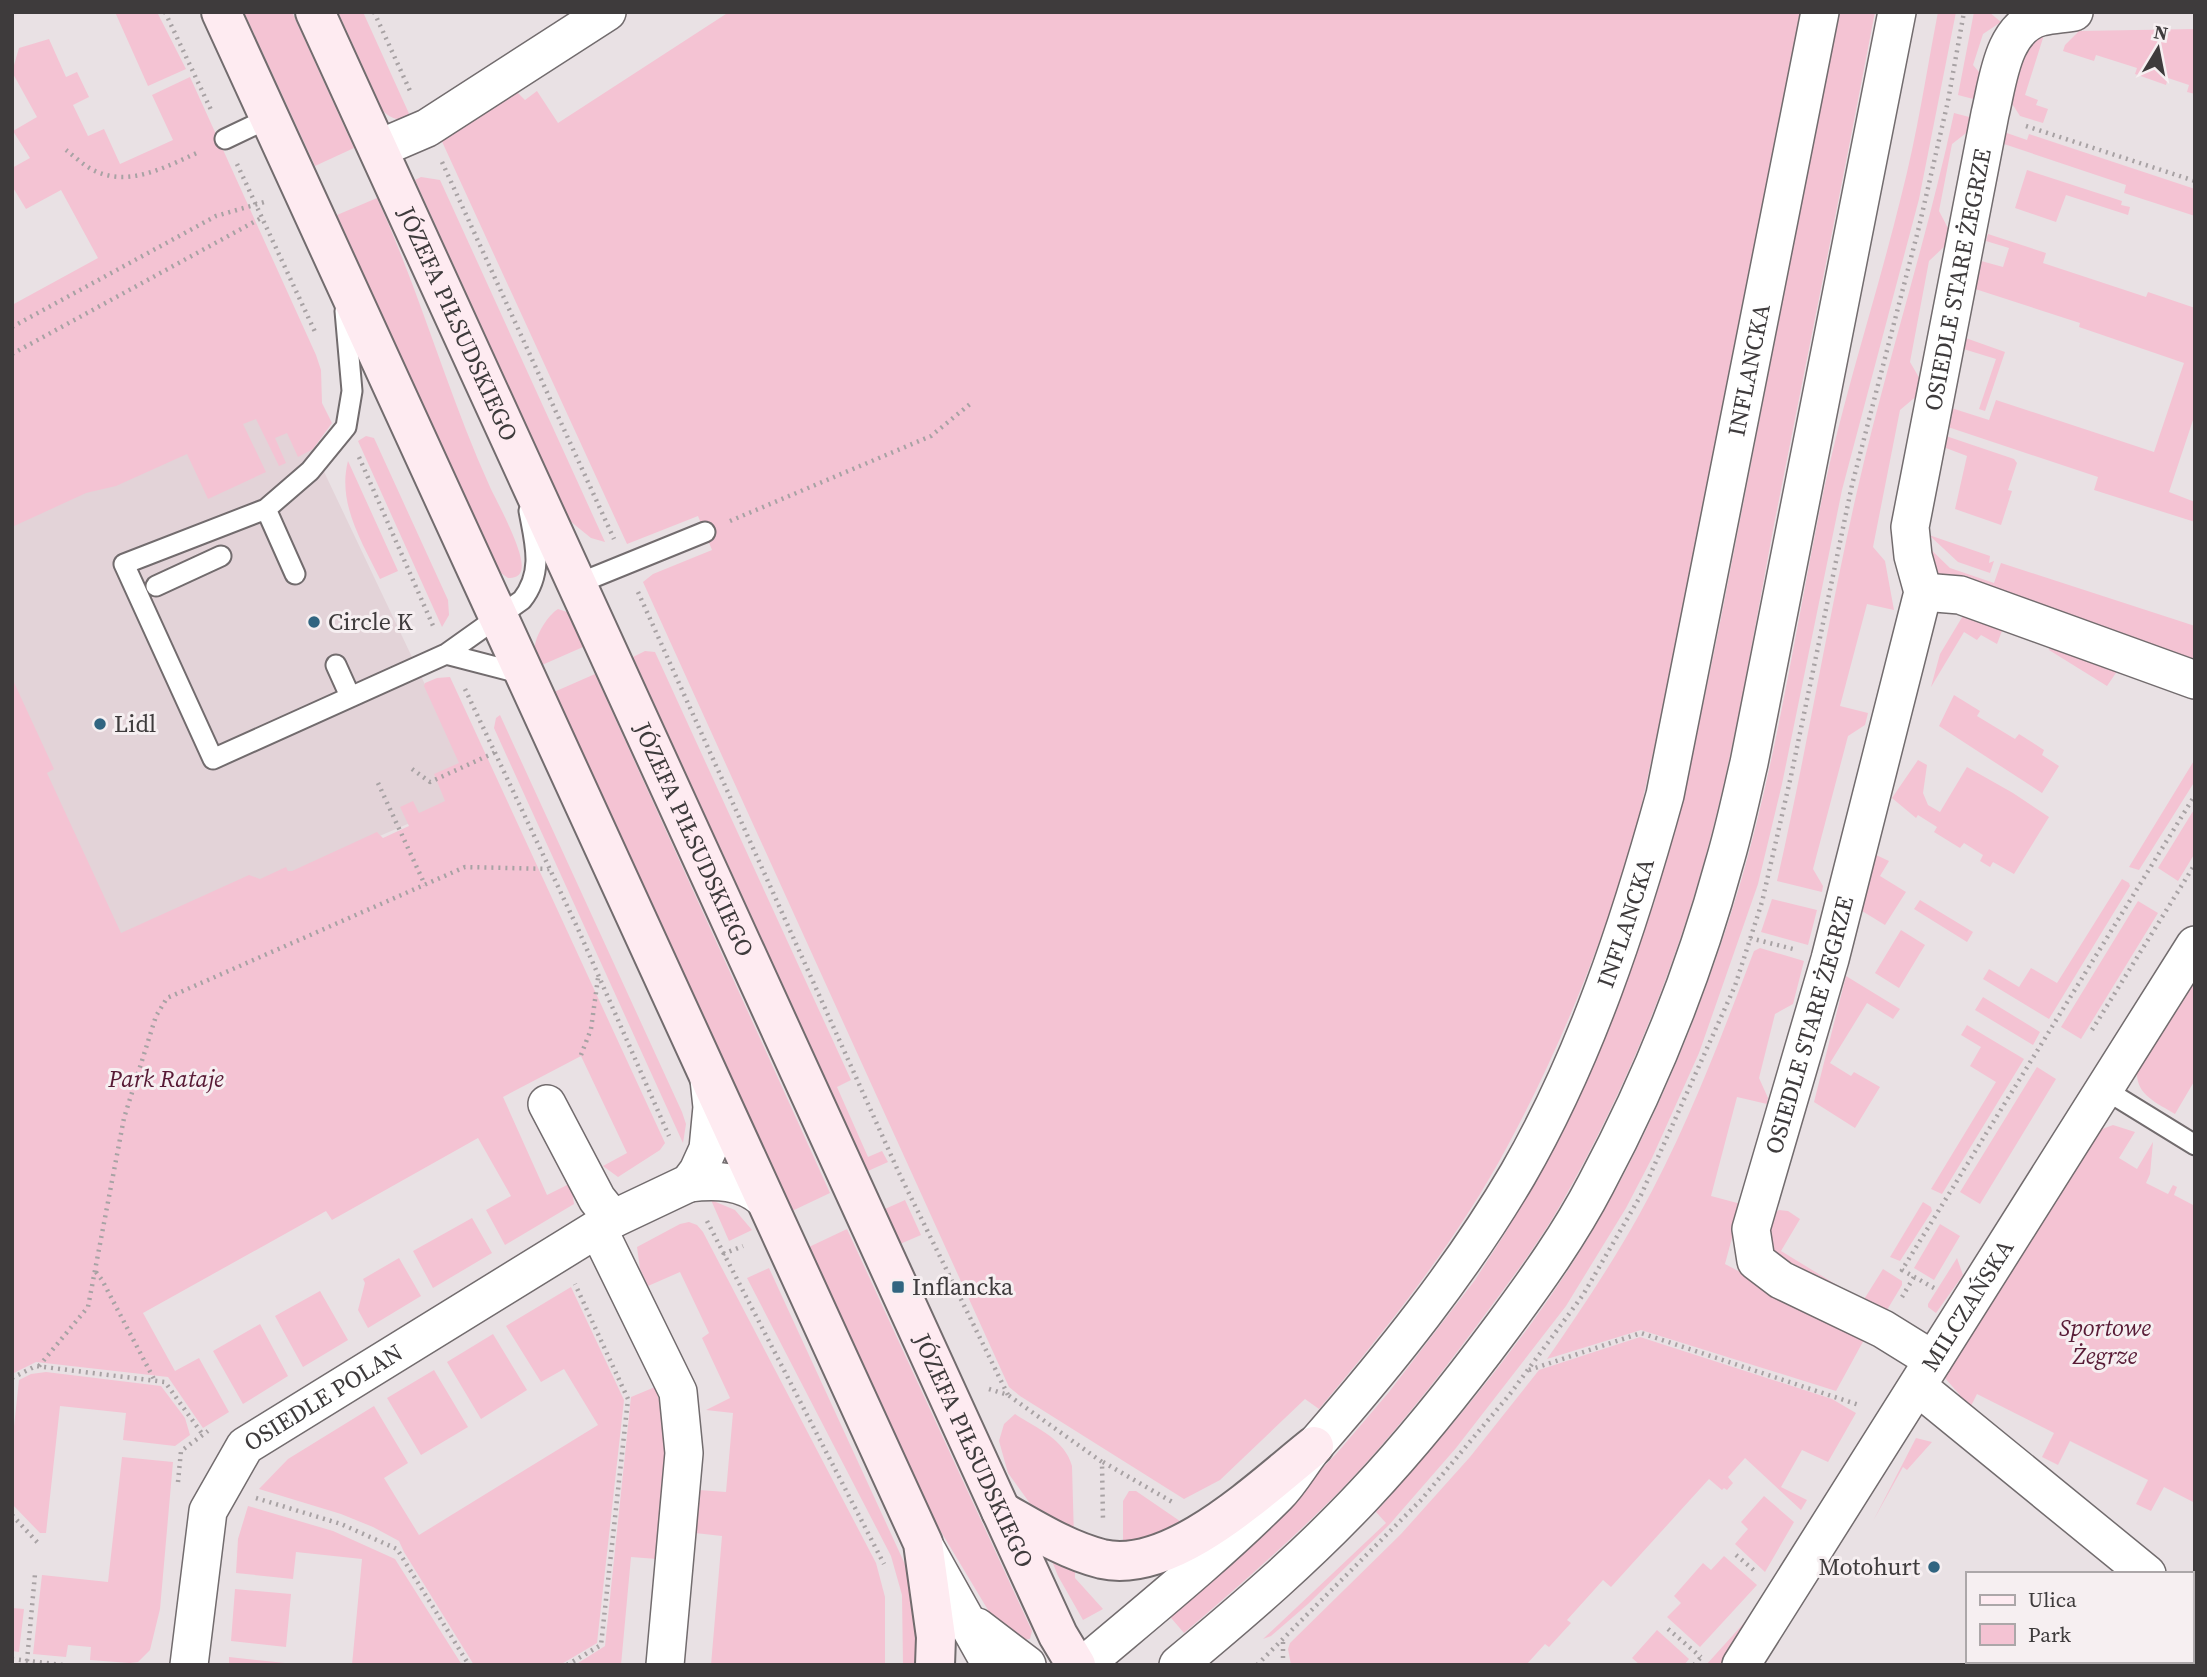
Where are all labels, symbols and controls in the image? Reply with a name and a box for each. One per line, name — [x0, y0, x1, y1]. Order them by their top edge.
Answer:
north arrow — [2123, 14, 2193, 84]
text: N — [2152, 18, 2170, 46]
street label: OSIEDLE STARE ŻEGRZE — [1916, 146, 1999, 414]
street label: JÓZEFA PIŁSUDSKIEGO — [390, 200, 526, 446]
street label: INFLANCKA — [1719, 301, 1778, 439]
place label: Circle K — [328, 605, 413, 638]
marker: Circle K — [306, 614, 322, 630]
place label: Lidl — [114, 707, 156, 740]
marker: Lidl — [92, 716, 108, 732]
street label: JÓZEFA PIŁSUDSKIEGO — [626, 716, 762, 962]
street label: INFLANCKA — [1588, 854, 1662, 992]
street label: OSIEDLE STARE ŻEGRZE — [1757, 893, 1861, 1158]
park label: Park Rataje — [107, 1062, 224, 1095]
street label: MILCZAŃSKA — [1913, 1233, 2021, 1378]
place label: Inflancka — [912, 1270, 1014, 1303]
marker: Inflancka — [890, 1279, 906, 1295]
park label: Sportowe Żegrze — [2059, 1311, 2151, 1372]
street label: JÓZEFA PIŁSUDSKIEGO — [905, 1327, 1042, 1573]
street label: OSIEDLE POLAN — [237, 1336, 409, 1459]
place label: Motohurt — [1818, 1550, 1920, 1583]
marker: Motohurt — [1926, 1559, 1942, 1575]
legend — [1966, 1572, 2193, 1663]
text: Ulica — [2028, 1585, 2077, 1614]
text: Park — [2028, 1620, 2072, 1649]

